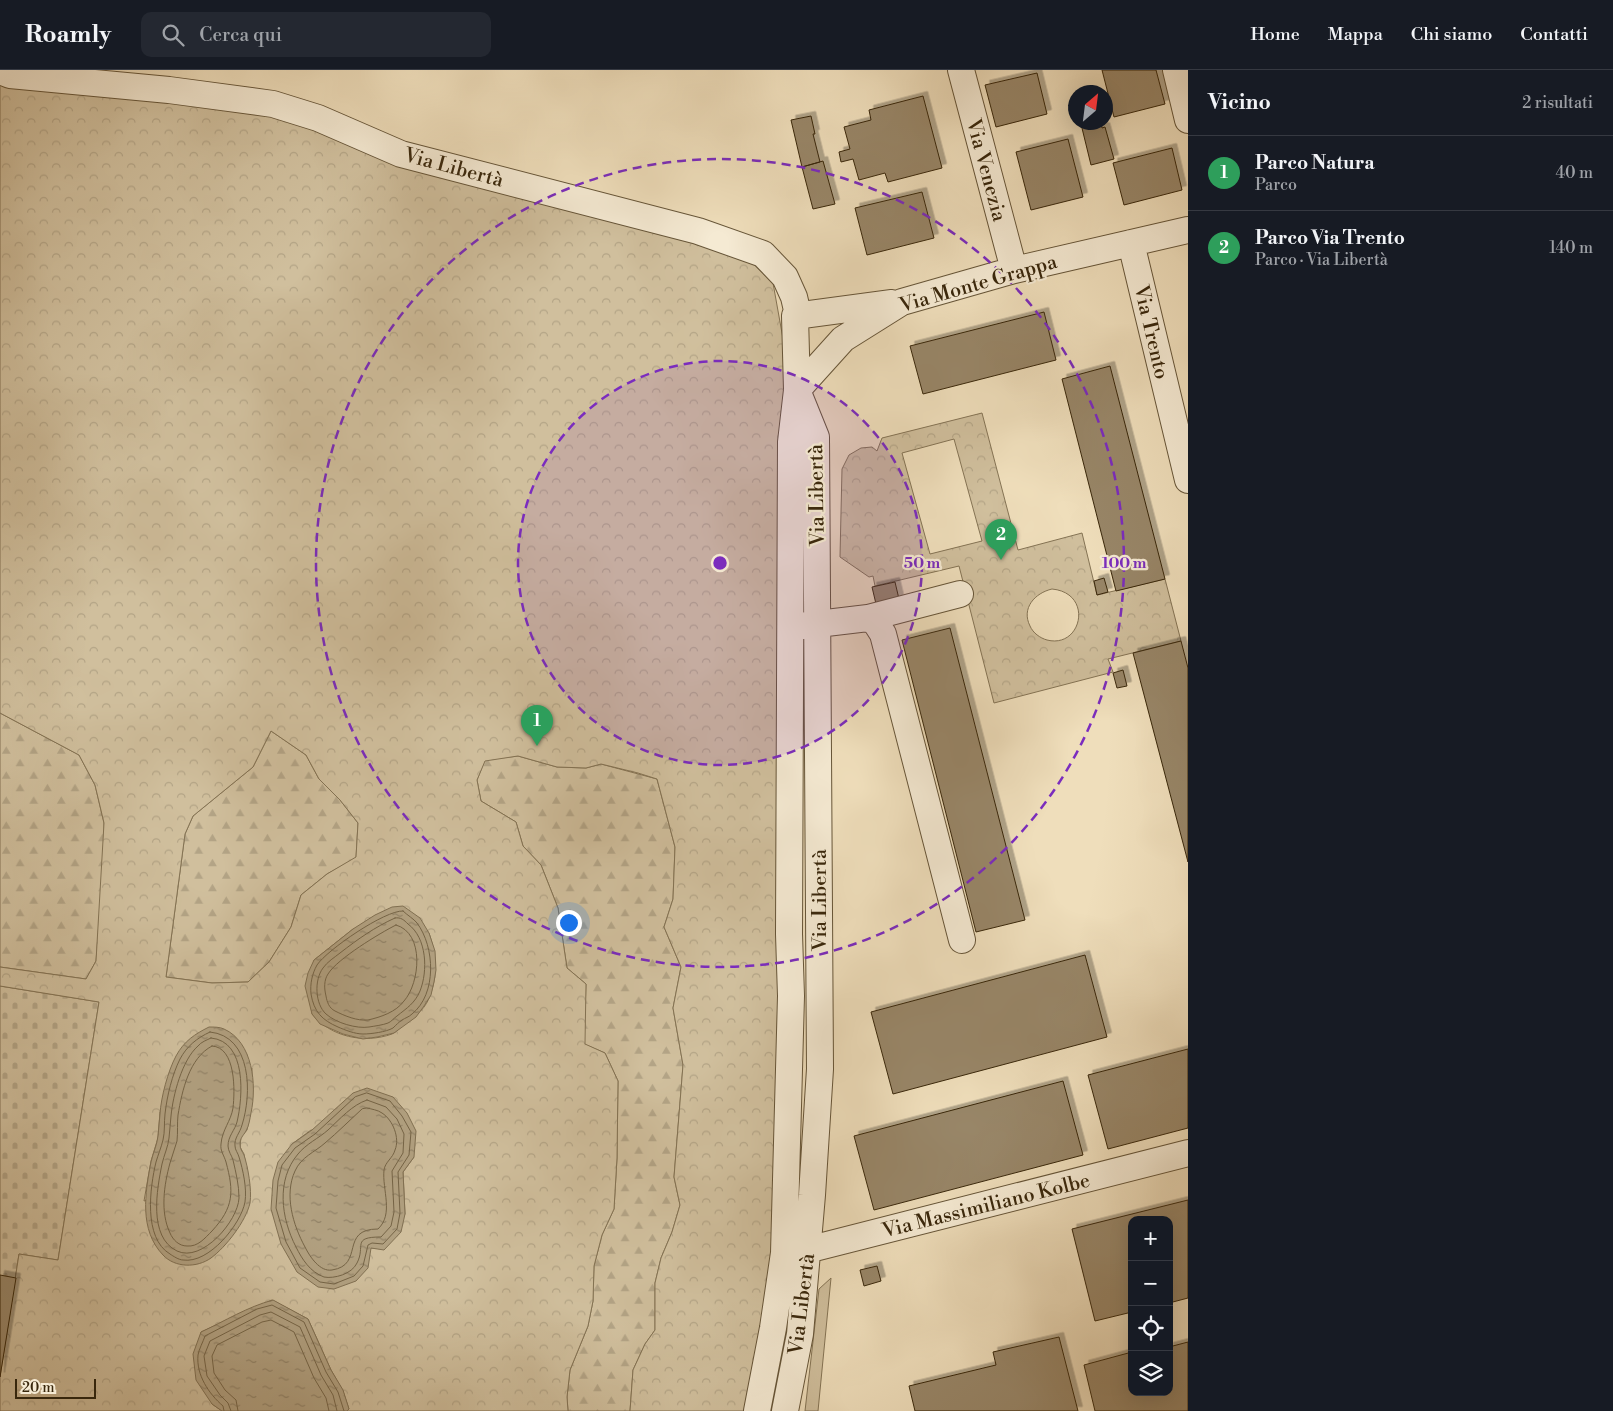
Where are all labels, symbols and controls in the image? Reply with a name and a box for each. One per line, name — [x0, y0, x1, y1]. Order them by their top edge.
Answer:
search box — [141, 12, 491, 57]
text: Roamly — [25, 20, 111, 50]
icon: search — [159, 21, 187, 49]
text: Cerca qui — [199, 23, 282, 47]
text: Home — [1250, 23, 1300, 46]
text: Mappa — [1328, 23, 1383, 46]
text: Chi siamo — [1411, 23, 1492, 46]
text: Contatti — [1520, 23, 1588, 46]
north arrow — [1068, 85, 1113, 130]
text: Vicino — [1208, 90, 1271, 116]
text: 2 risultati — [1522, 93, 1593, 113]
street label: Via Venezia — [960, 115, 1011, 225]
street label: Via Libertà — [400, 143, 507, 194]
text: Parco Natura — [1255, 151, 1374, 175]
text: 1 — [1220, 163, 1228, 183]
text: 40 m — [1556, 163, 1593, 183]
text: Parco — [1255, 175, 1297, 195]
text: Parco Via Trento — [1255, 226, 1405, 250]
text: 2 — [1219, 238, 1229, 258]
text: 140 m — [1549, 238, 1593, 258]
street label: Via Monte Grappa — [896, 250, 1061, 319]
text: Parco · Via Libertà — [1255, 250, 1388, 270]
street label: Via Trento — [1127, 282, 1173, 382]
street label: Via Libertà — [804, 443, 831, 547]
pin: 2 — [985, 519, 1017, 560]
centre of rings — [711, 554, 729, 572]
text: 50 m — [904, 554, 940, 573]
text: 100 m — [1102, 554, 1147, 573]
pin: 1 — [521, 705, 553, 746]
street label: Via Libertà — [808, 848, 833, 952]
your location — [556, 910, 582, 936]
street label: Via Massimiliano Kolbe — [879, 1169, 1093, 1245]
map controls — [1128, 1216, 1173, 1396]
button: + — [1128, 1216, 1173, 1261]
street label: Via Libertà — [784, 1251, 821, 1357]
button: − — [1128, 1261, 1173, 1306]
button: locate — [1128, 1306, 1173, 1351]
button: layers — [1128, 1351, 1173, 1396]
scale bar — [15, 1376, 96, 1399]
text: 20 m — [22, 1379, 54, 1397]

